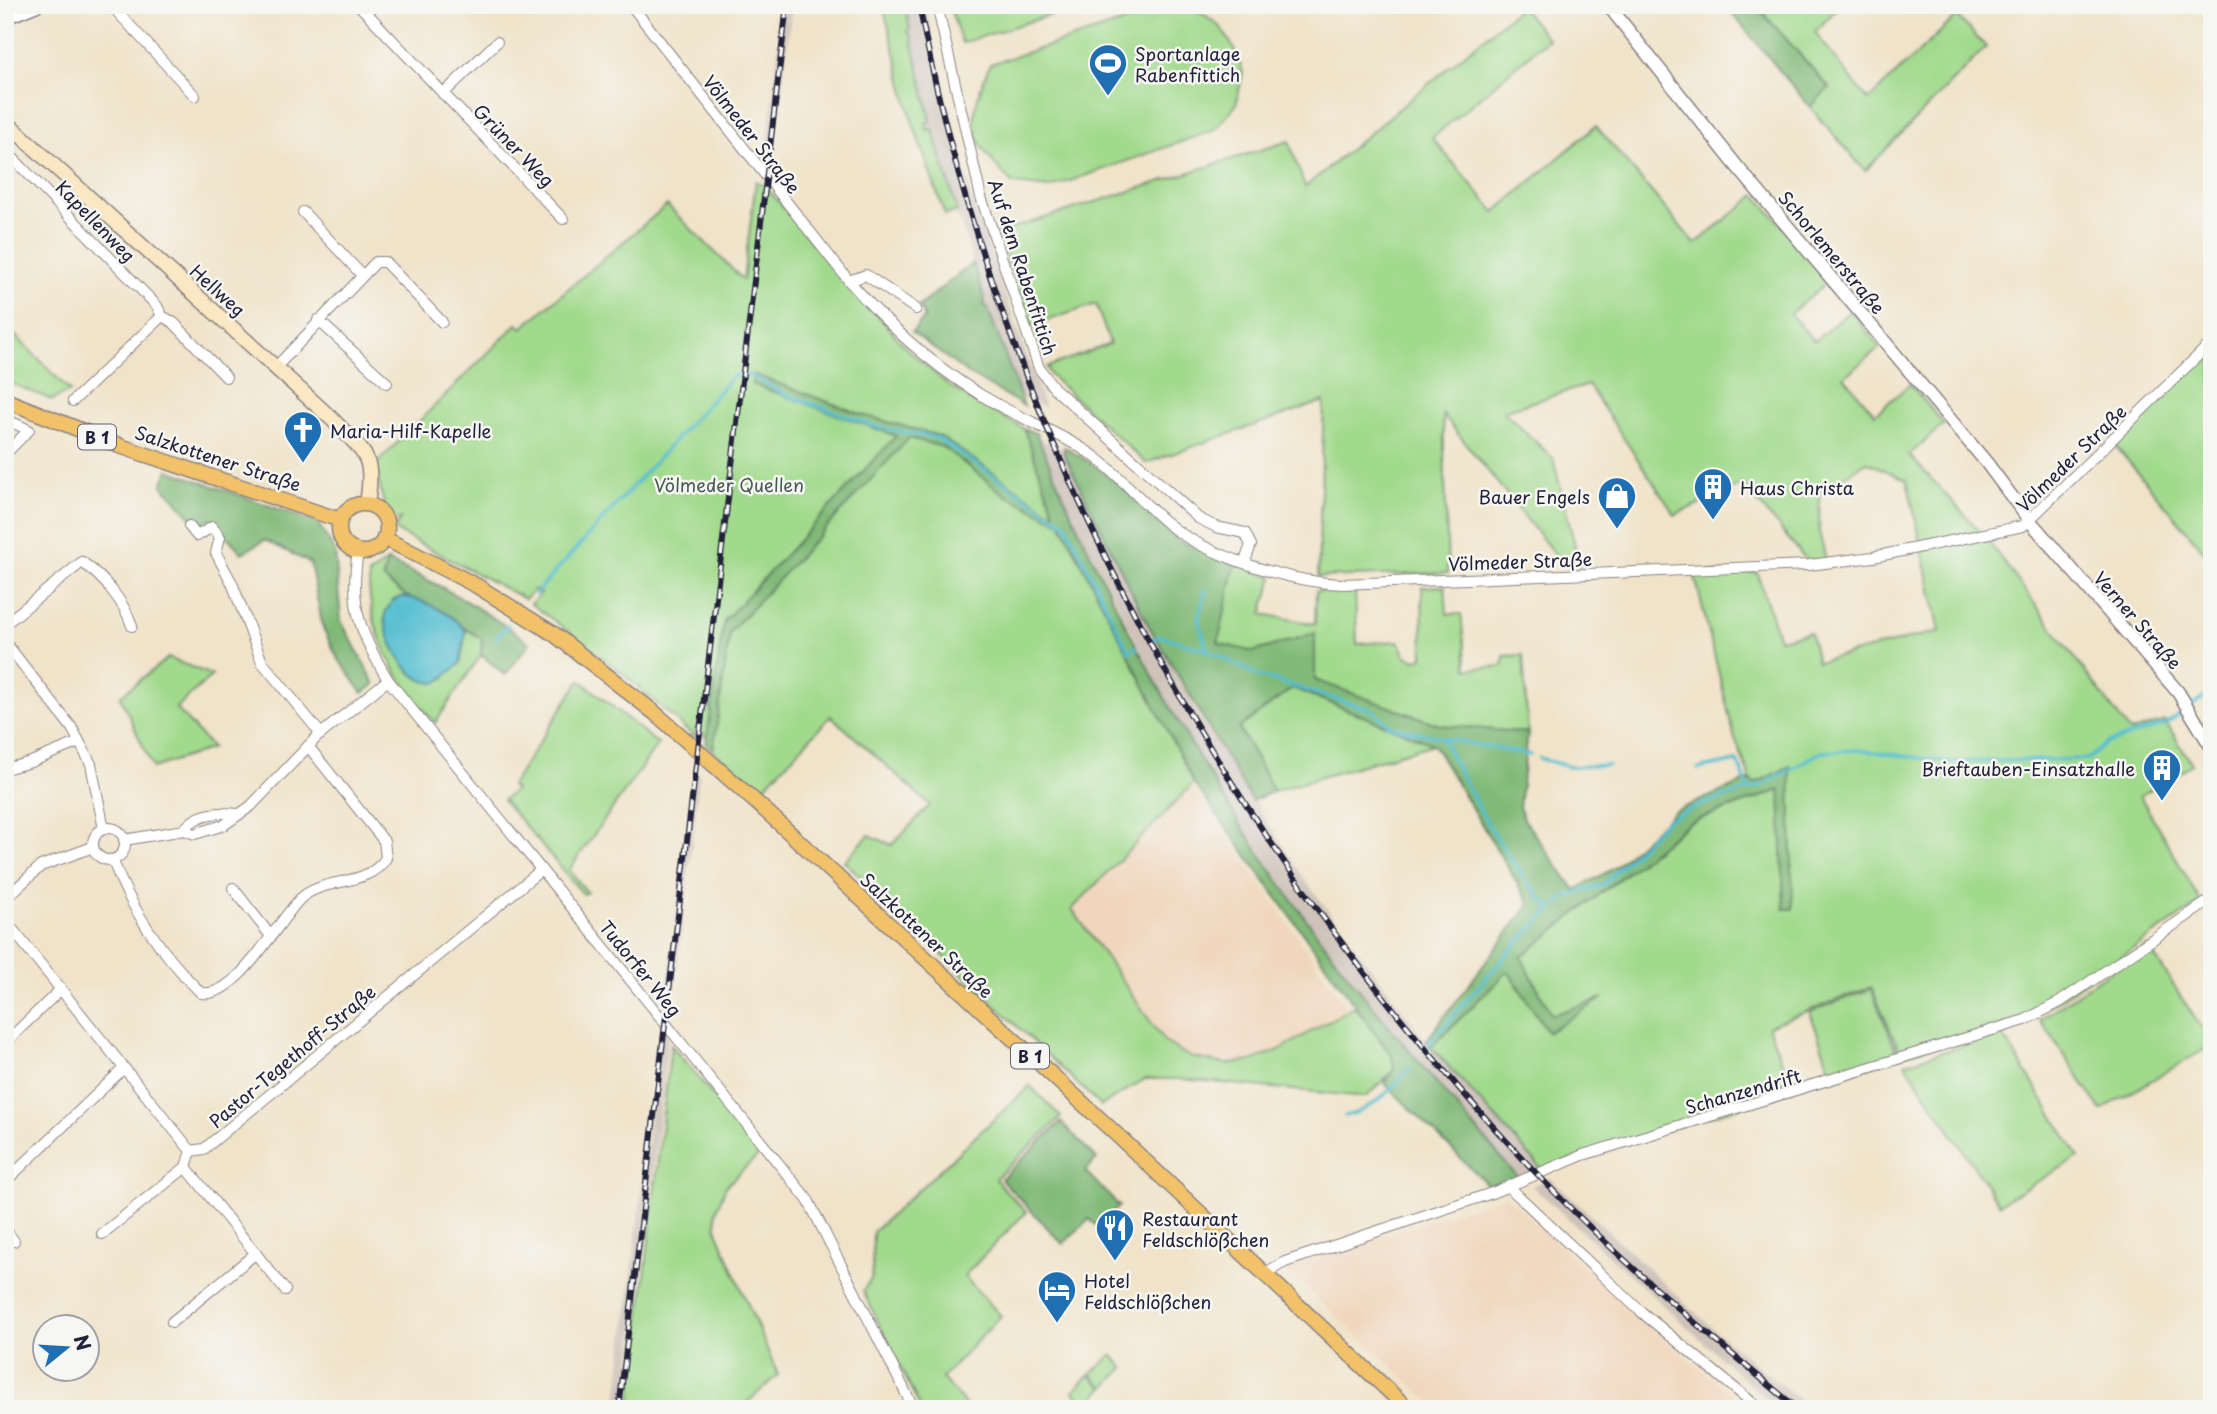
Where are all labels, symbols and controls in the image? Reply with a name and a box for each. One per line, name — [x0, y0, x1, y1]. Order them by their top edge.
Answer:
place label: Sportanlage Rabenfittich — [1135, 40, 1240, 88]
sports icon: Sportanlage Rabenfittich — [1087, 42, 1129, 97]
street label: Völmeder Straße — [697, 69, 807, 199]
street label: Grüner Weg — [467, 97, 561, 193]
street label: Kapellenweg — [50, 174, 142, 268]
street label: Auf dem Rabenfittich — [982, 175, 1064, 359]
street label: Schorlemerstraße — [1772, 184, 1892, 320]
street label: Hellweg — [184, 258, 252, 322]
street label: Völmeder Straße — [2010, 398, 2132, 518]
church icon: Maria-Hilf-Kapelle — [282, 409, 324, 464]
place label: Maria-Hilf-Kapelle — [330, 417, 492, 444]
street label: Salzkottener Straße — [131, 418, 305, 498]
road number: B 1 — [78, 424, 116, 450]
building icon: Haus Christa — [1692, 466, 1734, 521]
park label: Völmeder Quellen — [654, 471, 804, 498]
place label: Haus Christa — [1740, 474, 1855, 501]
shop icon: Bauer Engels — [1596, 475, 1638, 530]
place label: Bauer Engels — [1479, 483, 1590, 510]
street label: Völmeder Straße — [1447, 545, 1593, 577]
street label: Verner Straße — [2088, 565, 2188, 675]
building icon: Brieftauben-Einsatzhalle — [2141, 747, 2183, 802]
place label: Brieftauben-Einsatzhalle — [1922, 755, 2135, 782]
street label: Salzkottener Straße — [854, 866, 1000, 1004]
street label: Tudorfer Weg — [594, 914, 688, 1022]
street label: Pastor-Tegethoff-Straße — [203, 978, 381, 1134]
road number: B 1 — [1011, 1044, 1049, 1068]
street label: Schanzendrift — [1682, 1062, 1804, 1120]
place label: Restaurant Feldschlößchen — [1142, 1205, 1269, 1253]
restaurant icon: Restaurant Feldschlößchen — [1094, 1207, 1136, 1262]
place label: Hotel Feldschlößchen — [1084, 1267, 1211, 1315]
hotel icon: Hotel Feldschlößchen — [1036, 1269, 1078, 1324]
north arrow — [32, 1312, 102, 1382]
text: N — [67, 1331, 99, 1354]

